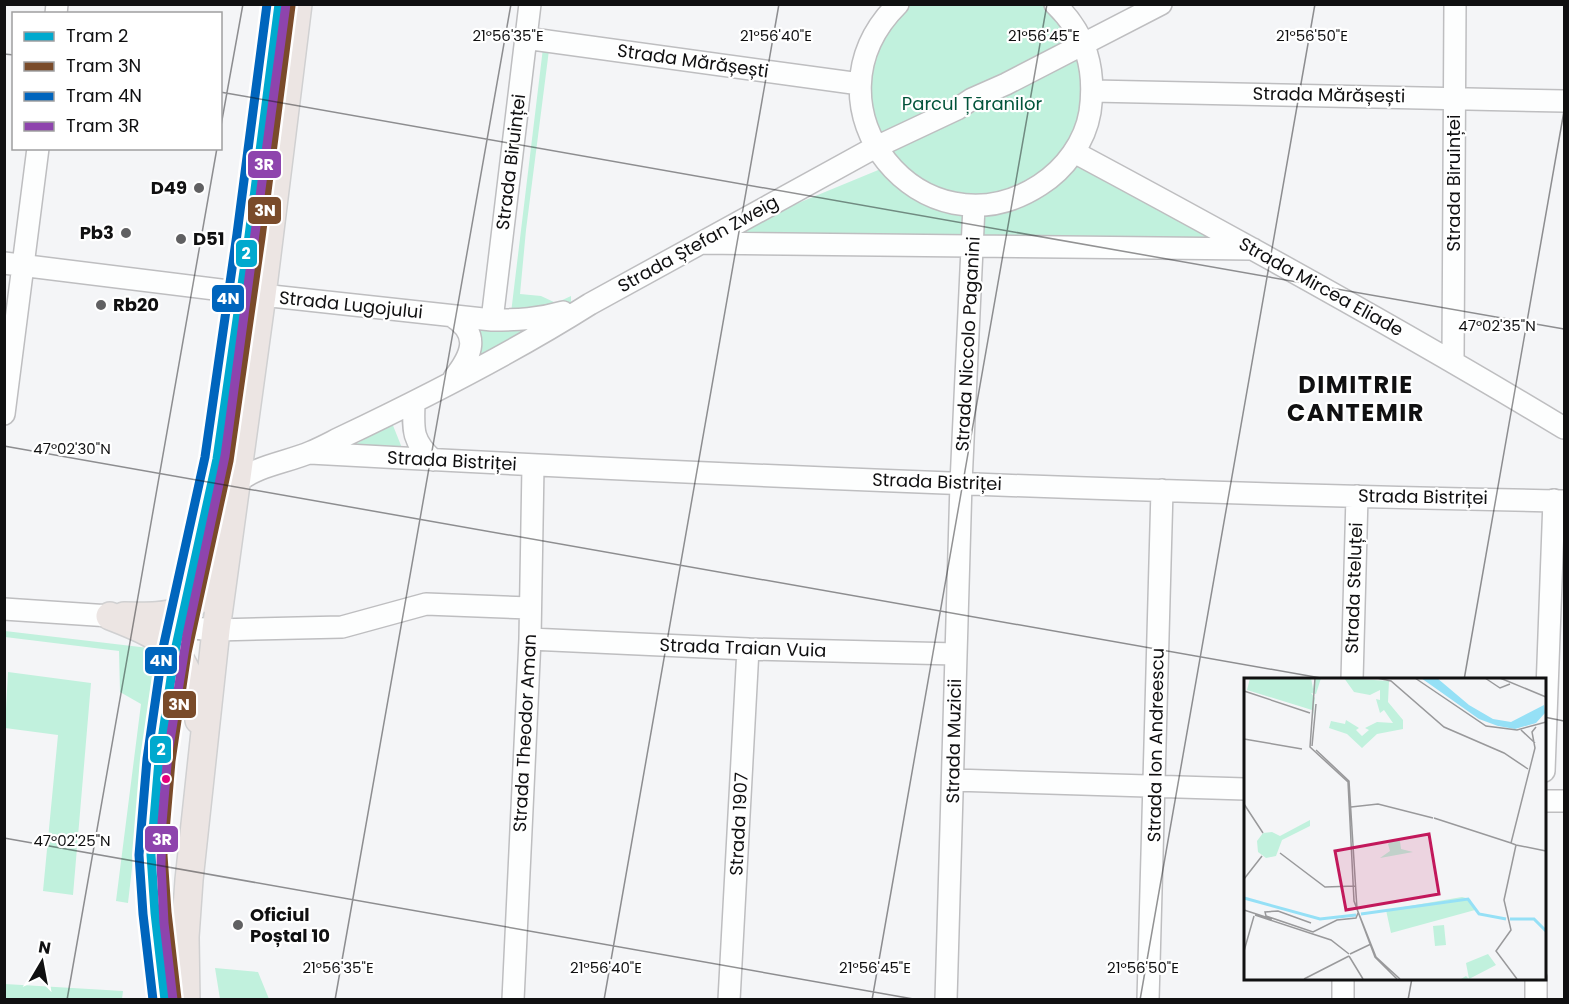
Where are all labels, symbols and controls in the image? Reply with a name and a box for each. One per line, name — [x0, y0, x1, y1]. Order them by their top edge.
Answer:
legend — [12, 12, 222, 150]
text: Tram 2 — [66, 23, 128, 48]
text: 21°56'35"E — [472, 25, 544, 46]
text: 21°56'40"E — [740, 25, 812, 46]
text: 21°56'45"E — [1008, 25, 1080, 46]
text: 21°56'50"E — [1276, 25, 1348, 46]
street label: Strada Mărășești — [616, 38, 770, 84]
text: Tram 3N — [66, 53, 141, 78]
street label: Strada Mărășești — [1252, 81, 1406, 108]
text: Tram 4N — [66, 83, 142, 108]
park label: Parcul Țăranilor — [902, 91, 1042, 116]
street label: Strada Biruinței — [490, 92, 531, 231]
text: Tram 3R — [66, 113, 140, 138]
street label: Strada Biruinței — [1441, 115, 1466, 251]
line badge: 3R — [247, 150, 282, 179]
text: 3R — [254, 153, 274, 176]
place label: D49 — [151, 175, 187, 200]
marker: D49 — [192, 181, 206, 195]
street label: Strada Ștefan Zweig — [613, 189, 783, 298]
line badge: 3N — [247, 196, 282, 225]
text: 3N — [254, 199, 276, 222]
place label: Pb3 — [80, 220, 114, 245]
marker: Pb3 — [119, 226, 133, 240]
place label: D51 — [193, 226, 225, 251]
street label: Strada Mircea Eliade — [1235, 231, 1408, 342]
marker: D51 — [174, 232, 188, 246]
street label: Strada Niccolo Paganini — [949, 236, 986, 452]
line badge: 2 — [235, 239, 258, 268]
text: 2 — [241, 242, 251, 265]
line badge: 4N — [211, 284, 245, 313]
street label: Strada Lugojului — [278, 285, 424, 324]
text: 4N — [217, 287, 239, 310]
place label: Rb20 — [113, 292, 159, 317]
marker: Rb20 — [94, 298, 108, 312]
text: 47°02'35"N — [1458, 315, 1536, 336]
district label: DIMITRIE CANTEMIR — [1287, 368, 1425, 429]
text: 47°02'30"N — [33, 438, 111, 459]
street label: Strada Bistriței — [387, 445, 518, 476]
street label: Strada Bistriței — [872, 467, 1002, 496]
street label: Strada Bistriței — [1358, 483, 1488, 510]
street label: Strada Steluței — [1339, 522, 1368, 654]
street label: Strada Traian Vuia — [659, 632, 827, 663]
street label: Strada Theodor Aman — [507, 633, 542, 833]
line badge: 4N — [144, 646, 178, 675]
street label: Strada Ion Andreescu — [1141, 648, 1170, 842]
text: 4N — [150, 649, 172, 672]
inset map — [1244, 678, 1545, 980]
street label: Strada Muzicii — [940, 679, 967, 803]
line badge: 3N — [162, 690, 197, 719]
text: 3N — [168, 693, 190, 716]
line badge: 2 — [149, 735, 172, 764]
text: 2 — [156, 738, 166, 761]
street label: Strada 1907 — [723, 772, 754, 876]
unlabelled marker — [160, 773, 172, 785]
line badge: 3R — [144, 825, 179, 853]
text: 3R — [152, 828, 172, 851]
text: 47°02'25"N — [33, 830, 111, 851]
place label: Oficiul Poștal 10 — [250, 902, 330, 948]
marker: Oficiul Poștal 10 — [231, 918, 245, 932]
north arrow — [12, 932, 72, 992]
text: N — [37, 935, 52, 960]
text: 21°56'35"E — [302, 957, 374, 978]
text: 21°56'40"E — [570, 957, 642, 978]
text: 21°56'45"E — [839, 957, 911, 978]
text: 21°56'50"E — [1107, 957, 1179, 978]

